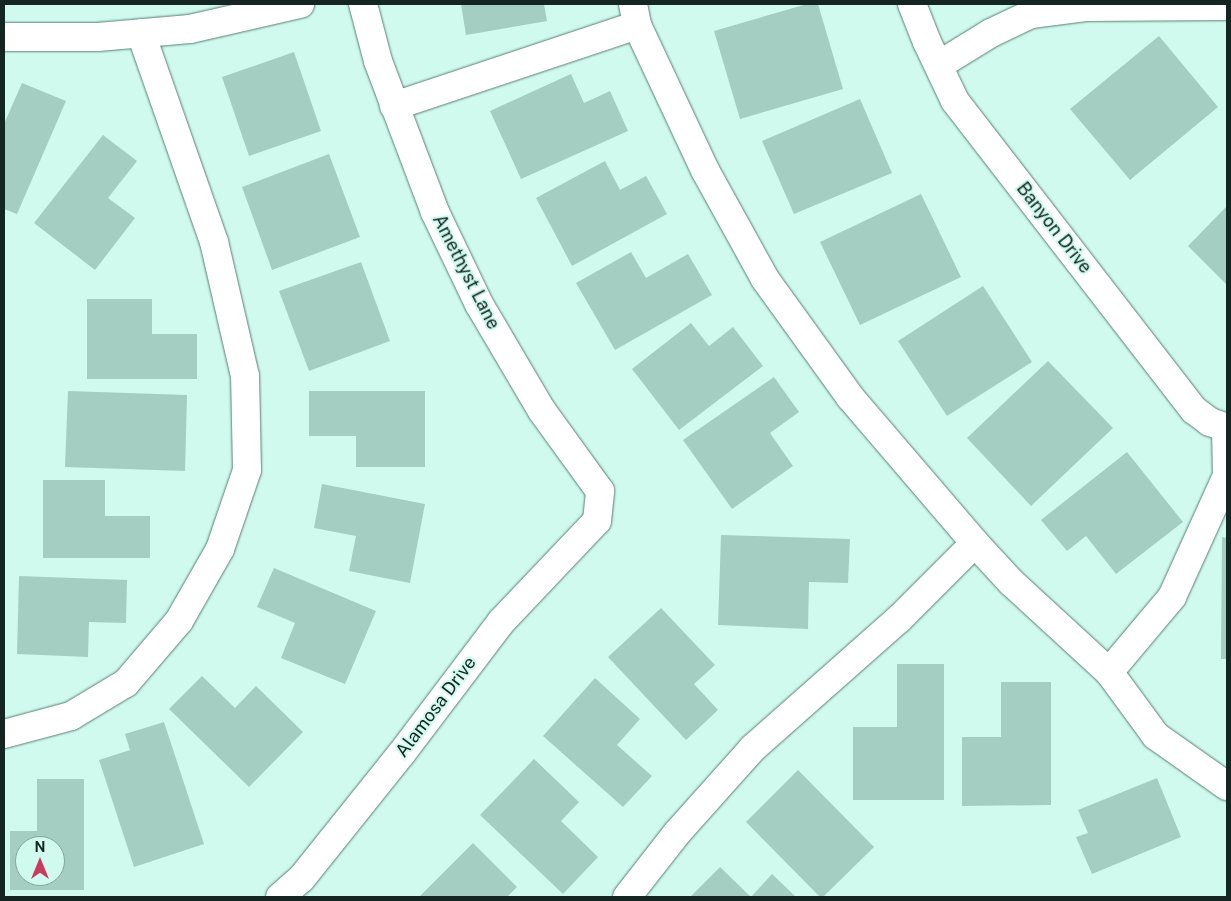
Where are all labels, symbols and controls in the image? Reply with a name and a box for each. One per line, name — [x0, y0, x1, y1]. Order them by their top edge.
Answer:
street label: Banyon Drive — [1012, 178, 1096, 278]
street label: Amethyst Lane — [428, 211, 504, 333]
street label: Alamosa Drive — [391, 652, 481, 762]
north arrow — [15, 836, 65, 886]
text: N — [35, 839, 45, 855]

